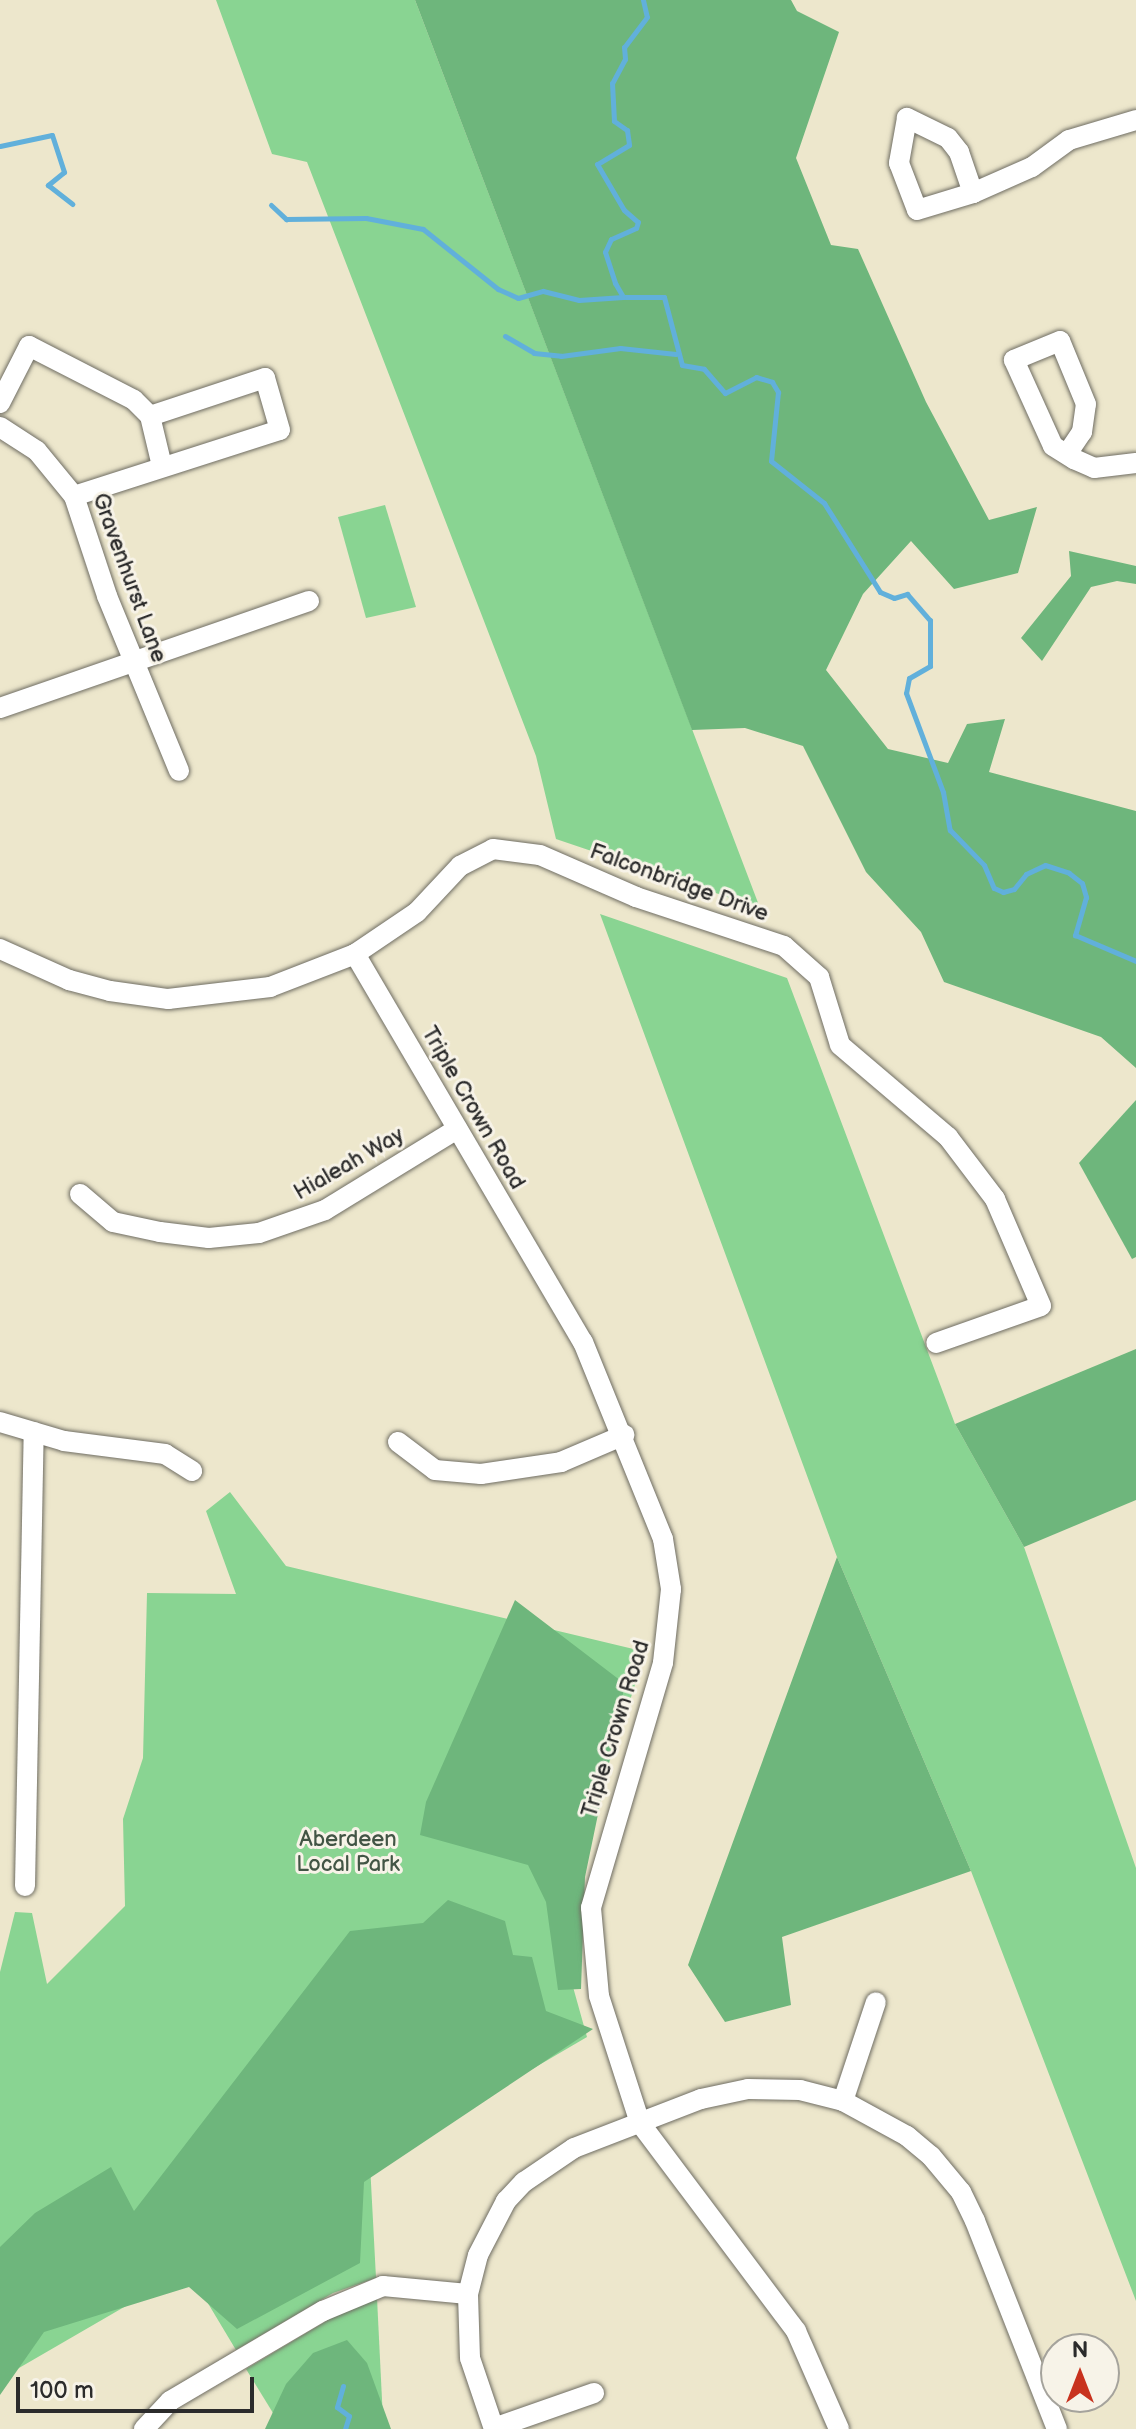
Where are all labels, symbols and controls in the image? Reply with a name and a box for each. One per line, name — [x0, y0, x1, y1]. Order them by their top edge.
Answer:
street label: Gravenhurst Lane — [86, 490, 172, 666]
street label: Falconbridge Drive — [586, 838, 772, 928]
street label: Triple Crown Road — [416, 1022, 530, 1194]
street label: Hialeah Way — [289, 1122, 409, 1206]
street label: Triple Crown Road — [577, 1637, 655, 1821]
park label: Aberdeen Local Park — [296, 1826, 400, 1878]
north arrow — [1040, 2333, 1120, 2413]
text: N — [1072, 2337, 1088, 2364]
scale bar — [20, 2361, 258, 2411]
text: 100 m — [30, 2376, 94, 2405]

